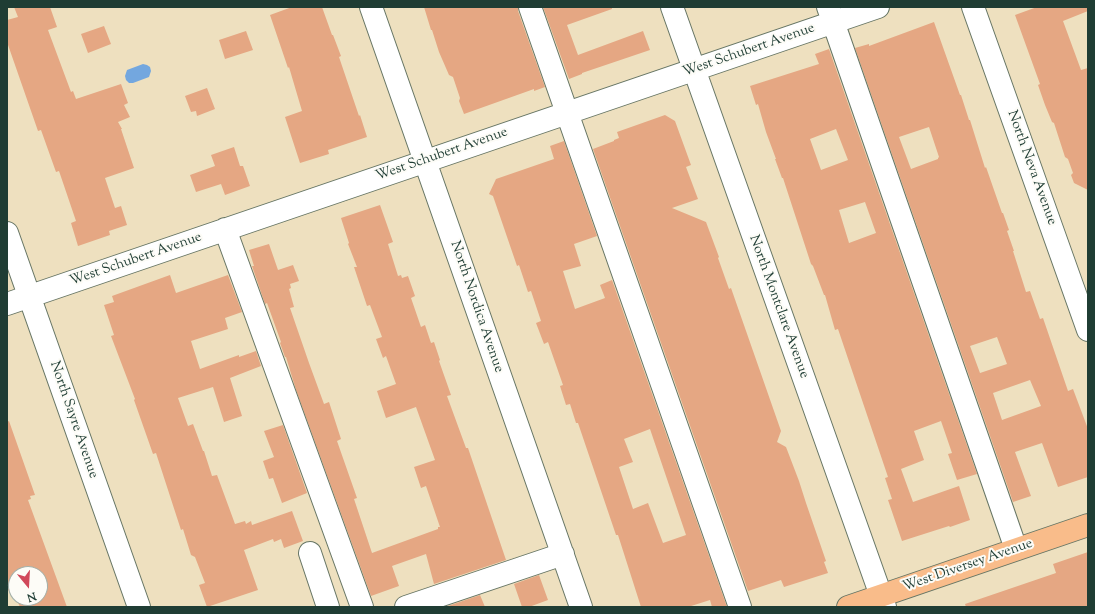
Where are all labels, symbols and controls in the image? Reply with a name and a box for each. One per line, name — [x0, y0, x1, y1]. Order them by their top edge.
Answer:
street label: West Schubert Avenue — [681, 21, 817, 81]
street label: North Neva Avenue — [1002, 108, 1060, 228]
street label: West Schubert Avenue — [374, 125, 510, 185]
street label: West Schubert Avenue — [68, 230, 204, 290]
street label: North Montclare Avenue — [744, 233, 812, 381]
street label: North Nordica Avenue — [446, 239, 506, 375]
street label: North Sayre Avenue — [45, 359, 101, 481]
street label: West Diversey Avenue — [901, 536, 1035, 596]
north arrow — [8, 566, 48, 606]
text: N — [25, 587, 38, 605]

